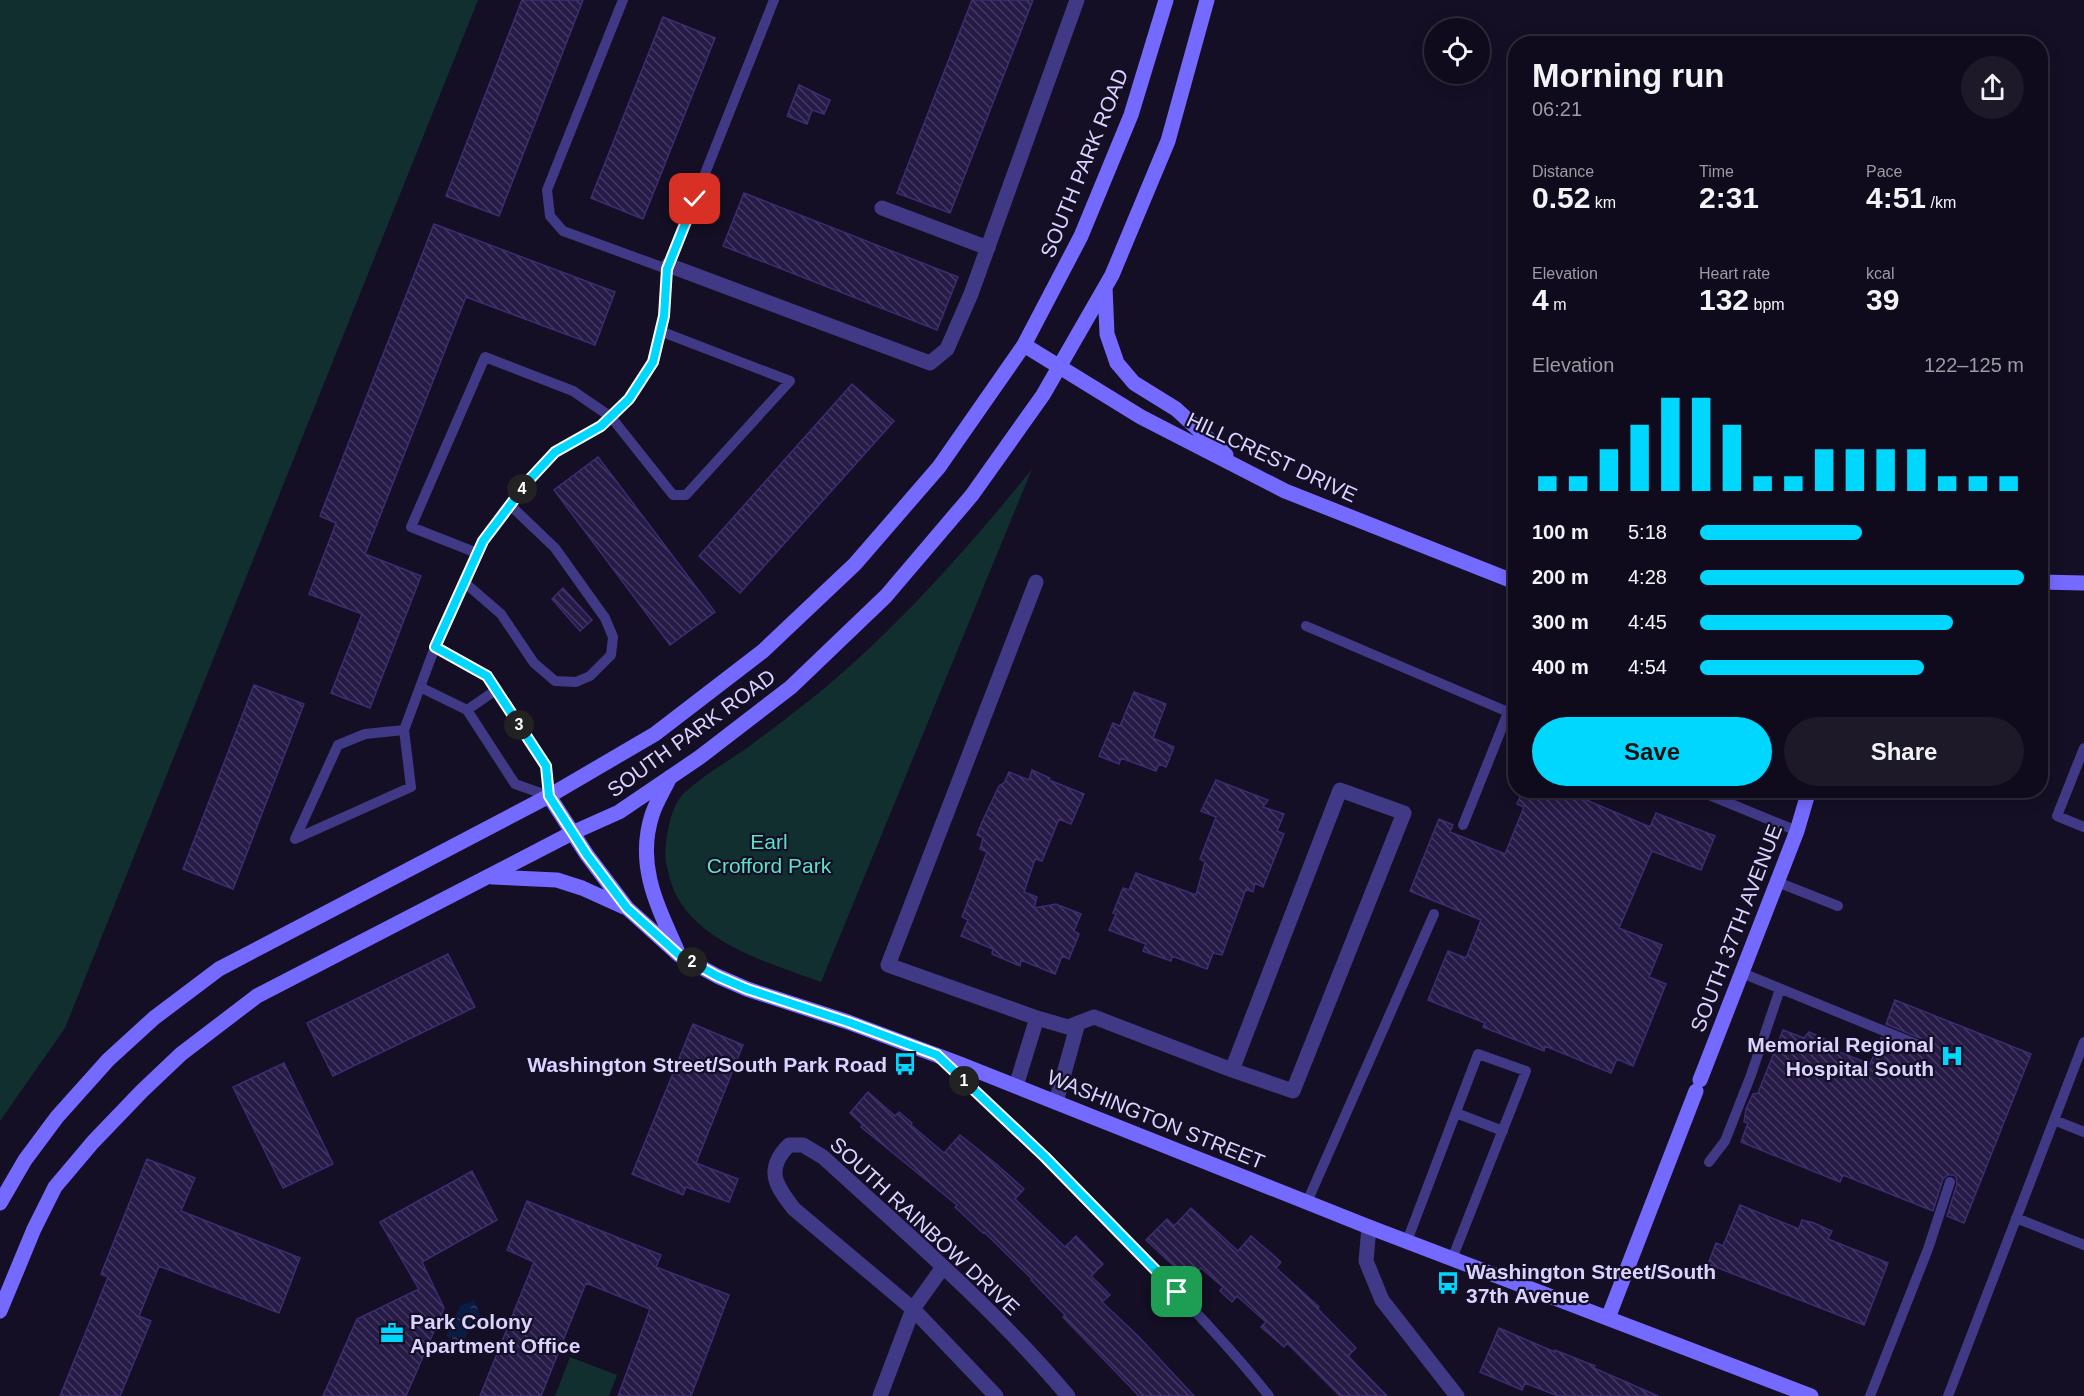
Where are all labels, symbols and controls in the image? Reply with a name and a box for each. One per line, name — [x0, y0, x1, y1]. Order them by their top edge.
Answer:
map controls — [1424, 18, 1490, 84]
button: locate — [1424, 18, 1490, 84]
button: share — [1961, 56, 2024, 119]
text: Morning run — [1532, 57, 1724, 94]
street label: SOUTH PARK ROAD — [1036, 65, 1132, 261]
text: 06:21 — [1532, 98, 1582, 120]
text: Distance — [1532, 163, 1594, 180]
text: Time — [1699, 163, 1734, 180]
text: Pace — [1866, 163, 1902, 180]
pin — [669, 173, 720, 224]
text: 0.52 — [1532, 181, 1590, 214]
text: 2:31 — [1699, 181, 1759, 214]
text: 4:51 — [1866, 181, 1926, 214]
icon: check — [678, 182, 711, 215]
text: km — [1590, 194, 1616, 211]
text: /km — [1926, 194, 1956, 211]
text: Elevation — [1532, 265, 1598, 282]
text: Heart rate — [1699, 265, 1770, 282]
text: kcal — [1866, 265, 1894, 282]
text: 4 — [1532, 283, 1549, 316]
text: 132 — [1699, 283, 1749, 316]
text: 39 — [1866, 283, 1899, 316]
text: m — [1549, 296, 1566, 313]
text: bpm — [1749, 296, 1785, 313]
text: Elevation — [1532, 354, 1614, 376]
text: 122–125 m — [1924, 354, 2024, 376]
street label: HILLCREST DRIVE — [1183, 407, 1361, 507]
pin: 4 — [507, 474, 537, 504]
text: 4 — [518, 480, 526, 497]
text: 100 m — [1532, 521, 1589, 543]
text: 5:18 — [1628, 521, 1667, 543]
text: 200 m — [1532, 566, 1589, 588]
text: 4:28 — [1628, 566, 1667, 588]
text: 300 m — [1532, 611, 1589, 633]
text: 4:45 — [1628, 611, 1667, 633]
text: 400 m — [1532, 656, 1589, 678]
text: 4:54 — [1628, 656, 1667, 678]
street label: SOUTH PARK ROAD — [603, 664, 779, 802]
pin: 3 — [504, 710, 534, 740]
text: 3 — [515, 716, 523, 733]
button: Save — [1532, 717, 1772, 786]
button: Share — [1784, 717, 2024, 786]
street label: SOUTH 37TH AVENUE — [1686, 821, 1786, 1035]
park label: Earl Crofford Park — [707, 830, 832, 877]
pin: 2 — [677, 947, 707, 977]
text: 2 — [688, 953, 696, 970]
place label: Memorial Regional Hospital South — [1747, 1033, 1934, 1080]
hospital icon: Memorial Regional Hospital South — [1939, 1043, 1965, 1069]
bus stop icon: Washington Street/South Park Road — [892, 1051, 918, 1077]
place label: Washington Street/South Park Road — [527, 1053, 887, 1076]
street label: WASHINGTON STREET — [1044, 1065, 1268, 1173]
pin: 1 — [949, 1066, 979, 1096]
text: 1 — [960, 1072, 968, 1089]
street label: SOUTH RAINBOW DRIVE — [826, 1132, 1024, 1320]
place label: Washington Street/South 37th Avenue — [1466, 1260, 1716, 1307]
pin — [1151, 1266, 1202, 1317]
bus stop icon: Washington Street/South 37th Avenue — [1435, 1270, 1461, 1296]
icon: arrive — [1160, 1275, 1193, 1308]
place label: Park Colony Apartment Office — [410, 1310, 580, 1357]
office icon: Park Colony Apartment Office — [379, 1320, 405, 1346]

